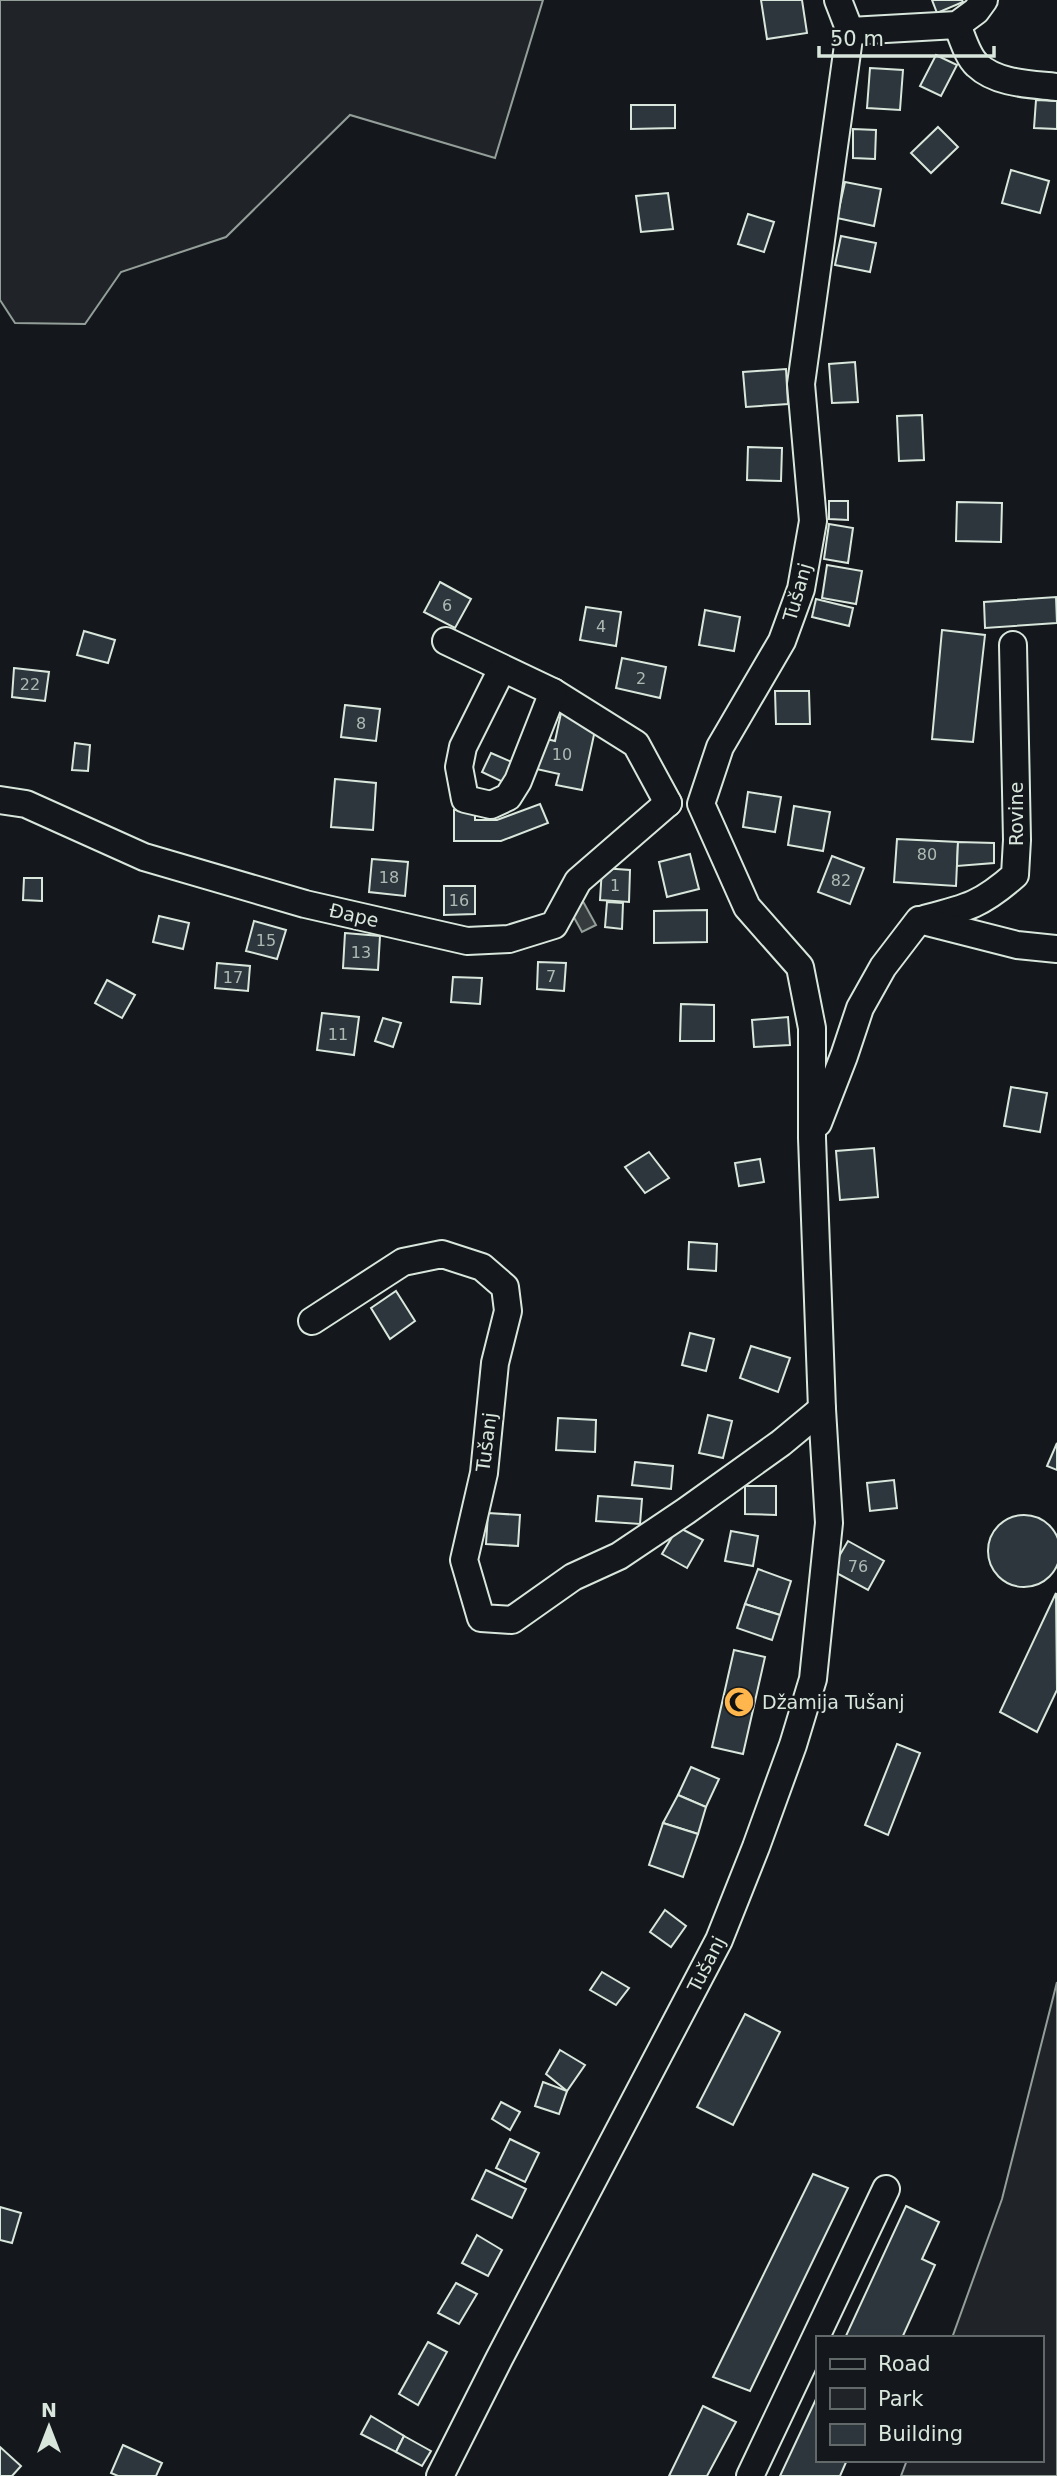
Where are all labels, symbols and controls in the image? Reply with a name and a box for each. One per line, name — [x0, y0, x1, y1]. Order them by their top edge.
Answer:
scale bar — [819, 14, 994, 58]
text: 50 m — [830, 27, 884, 51]
street label: Tušanj — [778, 560, 816, 625]
house number: 6 — [442, 596, 452, 615]
house number: 4 — [596, 617, 606, 636]
house number: 2 — [636, 669, 646, 688]
house number: 22 — [20, 675, 40, 694]
house number: 8 — [356, 714, 366, 733]
house number: 10 — [552, 745, 572, 764]
street label: Rovine — [1005, 782, 1027, 846]
house number: 80 — [917, 845, 937, 864]
house number: 18 — [379, 868, 399, 887]
house number: 82 — [831, 871, 851, 890]
house number: 1 — [610, 876, 620, 895]
house number: 16 — [449, 891, 469, 910]
street label: Đape — [327, 899, 381, 931]
house number: 15 — [256, 931, 276, 950]
house number: 13 — [351, 943, 371, 962]
house number: 7 — [546, 967, 556, 986]
house number: 17 — [223, 968, 243, 987]
house number: 11 — [328, 1025, 348, 1044]
street label: Tušanj — [471, 1411, 501, 1474]
house number: 76 — [848, 1557, 868, 1576]
mosque icon: Džamija Tušanj — [722, 1685, 756, 1719]
place label: Džamija Tušanj — [762, 1691, 905, 1713]
street label: Tušanj — [682, 1932, 729, 1996]
legend — [816, 2336, 1043, 2462]
text: Road — [878, 2352, 931, 2376]
text: Park — [878, 2387, 924, 2411]
north arrow — [14, 2392, 84, 2462]
text: N — [41, 2399, 57, 2421]
text: Building — [878, 2422, 963, 2446]

